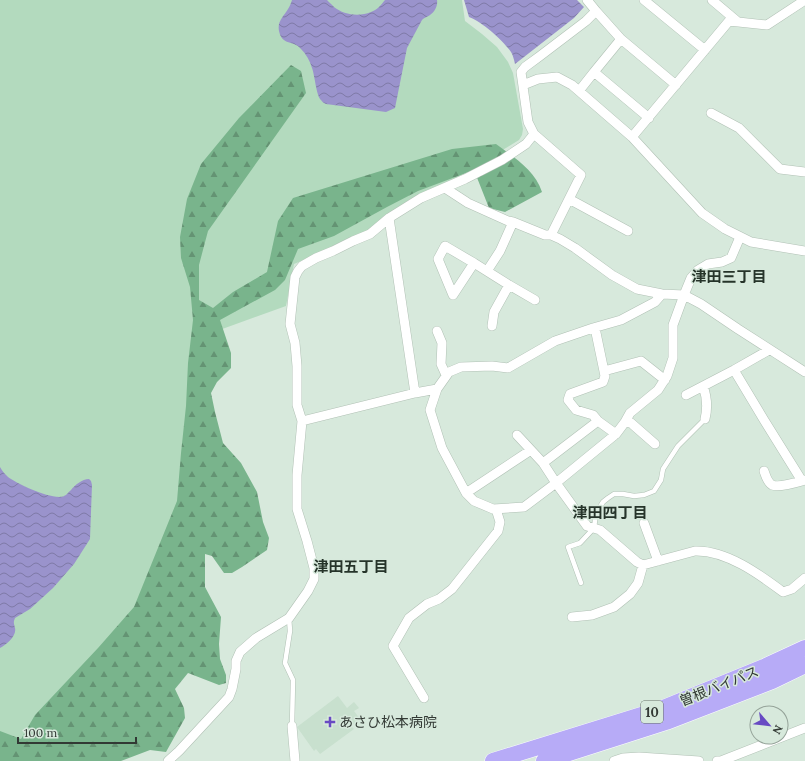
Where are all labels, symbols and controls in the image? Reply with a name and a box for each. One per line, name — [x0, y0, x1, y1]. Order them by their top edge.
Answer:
district label: 津田三丁目 — [691, 267, 767, 286]
district label: 津田四丁目 — [572, 503, 648, 522]
district label: 津田五丁目 — [313, 557, 389, 576]
street label: 曽根バイパス — [677, 662, 761, 710]
road number: 10 — [641, 701, 663, 723]
north arrow — [749, 705, 789, 745]
place label: あさひ松本病院 — [339, 713, 437, 731]
marker: あさひ松本病院 — [324, 716, 336, 728]
scale bar — [18, 719, 136, 745]
text: N — [769, 723, 786, 737]
text: 100 m — [24, 725, 57, 740]

